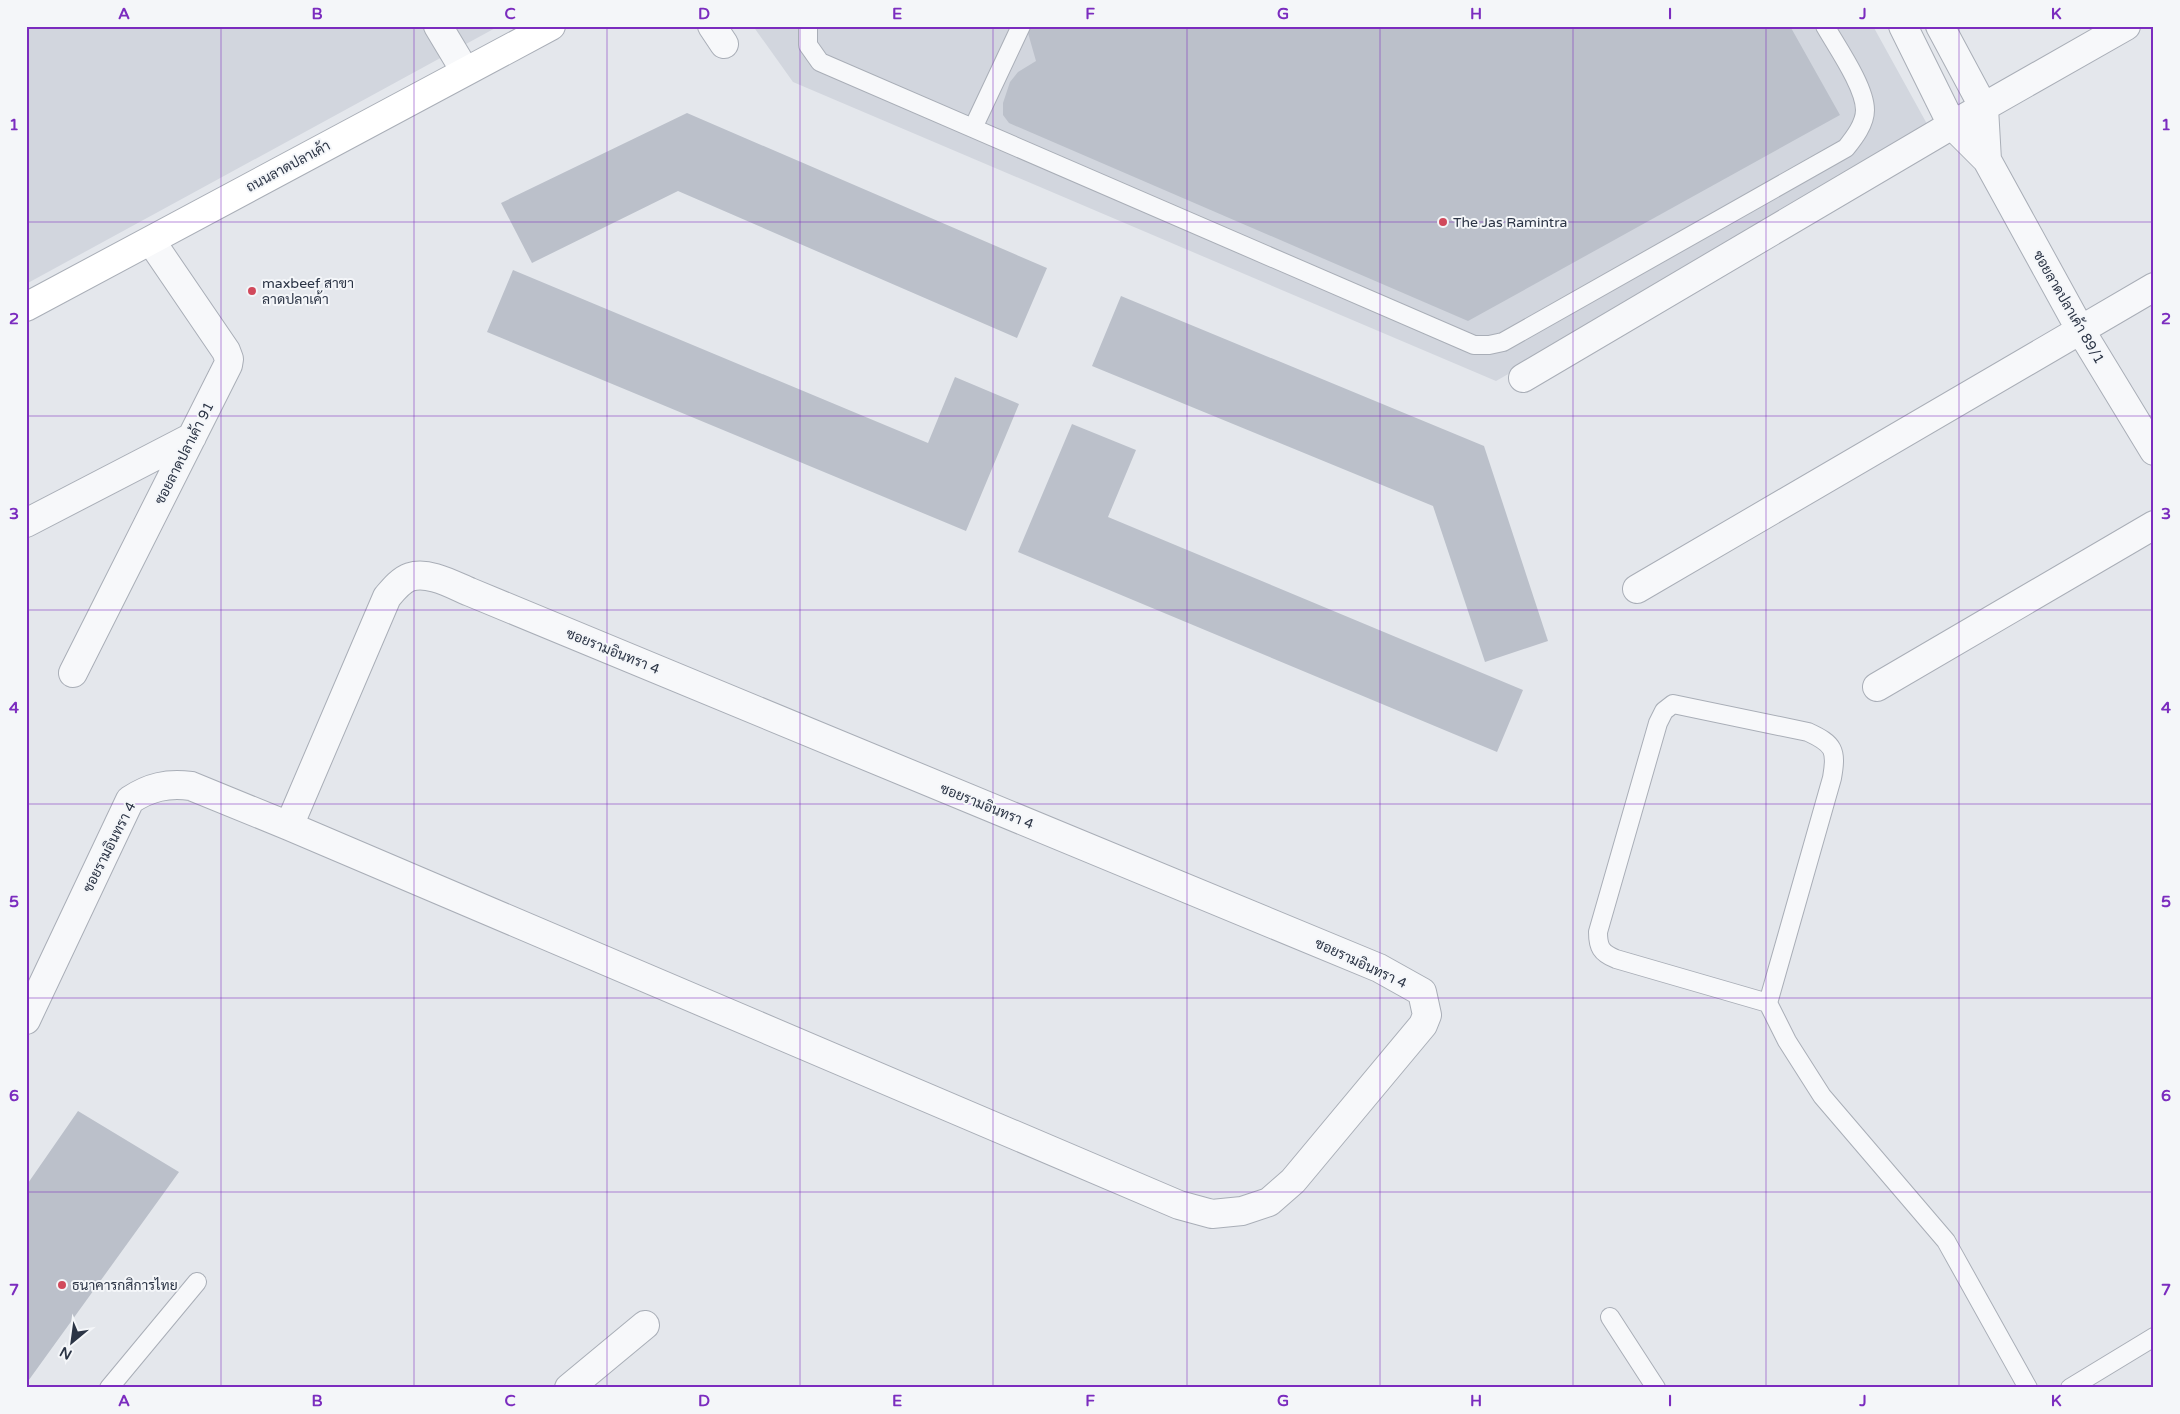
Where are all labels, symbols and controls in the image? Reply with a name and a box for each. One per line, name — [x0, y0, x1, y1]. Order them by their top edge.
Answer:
text: A — [118, 4, 130, 24]
text: B — [311, 4, 323, 24]
text: C — [504, 4, 516, 24]
text: D — [698, 4, 710, 24]
text: E — [892, 4, 902, 24]
text: F — [1085, 4, 1095, 24]
text: G — [1277, 4, 1289, 24]
text: H — [1470, 4, 1482, 24]
text: I — [1668, 4, 1672, 24]
text: J — [1858, 4, 1867, 24]
text: K — [2051, 4, 2062, 24]
text: 1 — [9, 115, 19, 135]
text: 1 — [2161, 115, 2171, 135]
street label: ถนนลาดปลาเค้า — [243, 136, 333, 196]
place label: The Jas Ramintra — [1453, 214, 1567, 231]
marker: The Jas Ramintra — [1437, 216, 1449, 228]
street label: ซอยลาดปลาเค้า 89/1 — [2029, 247, 2109, 367]
place label: maxbeef สาขา ลาดปลาเค้า — [262, 275, 354, 308]
marker: maxbeef สาขา ลาดปลาเค้า — [246, 285, 258, 297]
text: 2 — [9, 309, 19, 329]
text: 2 — [2161, 309, 2171, 329]
street label: ซอยลาดปลาเค้า 91 — [150, 399, 218, 507]
text: 3 — [9, 504, 19, 524]
text: 3 — [2161, 504, 2171, 524]
street label: ซอยรามอินทรา 4 — [564, 625, 662, 678]
text: 4 — [9, 698, 19, 718]
text: 4 — [2161, 698, 2171, 718]
street label: ซอยรามอินทรา 4 — [938, 780, 1036, 833]
street label: ซอยรามอินทรา 4 — [79, 799, 140, 895]
text: 5 — [9, 892, 19, 912]
text: 5 — [2161, 892, 2171, 912]
street label: ซอยรามอินทรา 4 — [1312, 935, 1410, 992]
text: 6 — [9, 1086, 19, 1106]
text: 6 — [2161, 1086, 2171, 1106]
place label: ธนาคารกสิการไทย — [72, 1277, 178, 1294]
marker: ธนาคารกสิการไทย — [56, 1279, 68, 1291]
text: 7 — [9, 1280, 19, 1300]
text: 7 — [2161, 1280, 2171, 1300]
north arrow — [48, 1316, 98, 1366]
text: N — [57, 1343, 75, 1363]
text: A — [118, 1391, 130, 1411]
text: B — [311, 1391, 323, 1411]
text: C — [504, 1391, 516, 1411]
text: D — [698, 1391, 710, 1411]
text: E — [892, 1391, 902, 1411]
text: F — [1085, 1391, 1095, 1411]
text: G — [1277, 1391, 1289, 1411]
text: H — [1470, 1391, 1482, 1411]
text: I — [1668, 1391, 1672, 1411]
text: J — [1858, 1391, 1867, 1411]
text: K — [2051, 1391, 2062, 1411]

